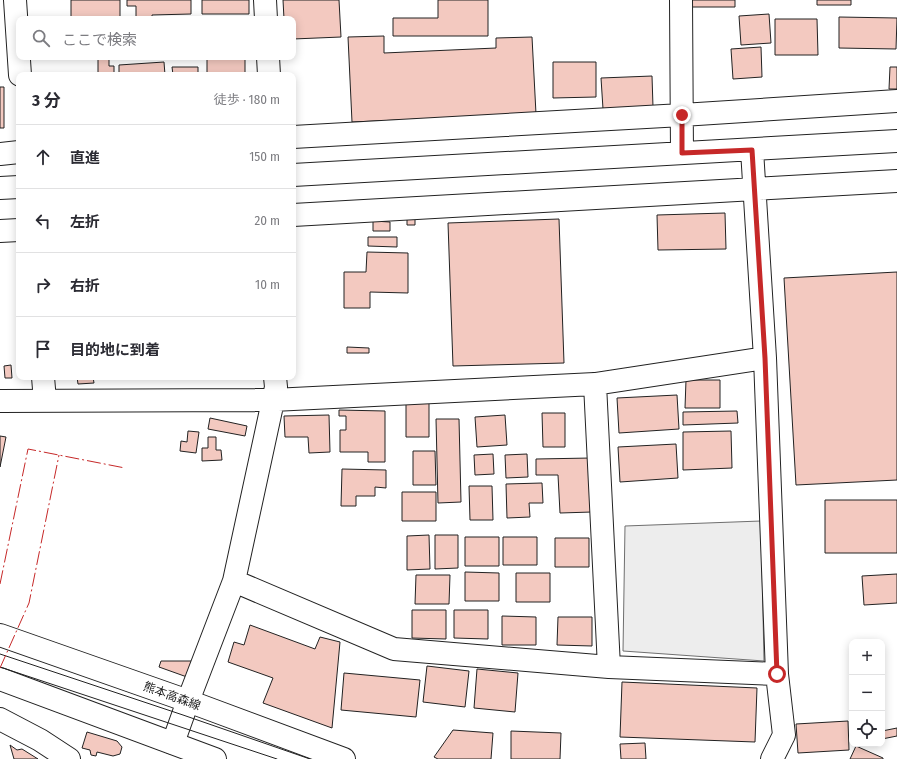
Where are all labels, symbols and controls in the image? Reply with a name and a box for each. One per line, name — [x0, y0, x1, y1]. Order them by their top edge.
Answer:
search box — [16, 16, 296, 60]
icon: search — [30, 27, 52, 49]
text: ここで検索 — [62, 31, 137, 49]
text: 3 分 — [32, 90, 61, 111]
text: 徒歩 · 180 m — [214, 92, 280, 107]
route end — [673, 106, 691, 124]
icon: ahead — [32, 146, 54, 168]
text: 直進 — [70, 149, 100, 167]
text: 150 m — [249, 149, 280, 164]
icon: left — [32, 210, 54, 232]
text: 左折 — [70, 213, 100, 231]
text: 20 m — [254, 213, 280, 228]
icon: right — [32, 274, 54, 296]
text: 右折 — [70, 277, 100, 295]
text: 10 m — [255, 277, 280, 292]
icon: arrive — [32, 338, 54, 360]
text: 目的地に到着 — [70, 341, 160, 359]
map controls — [849, 639, 885, 747]
button: + — [849, 639, 885, 675]
route start — [768, 665, 786, 683]
button: − — [849, 675, 885, 711]
street label: 熊本高森線 — [141, 679, 203, 713]
button: locate — [849, 711, 885, 747]

